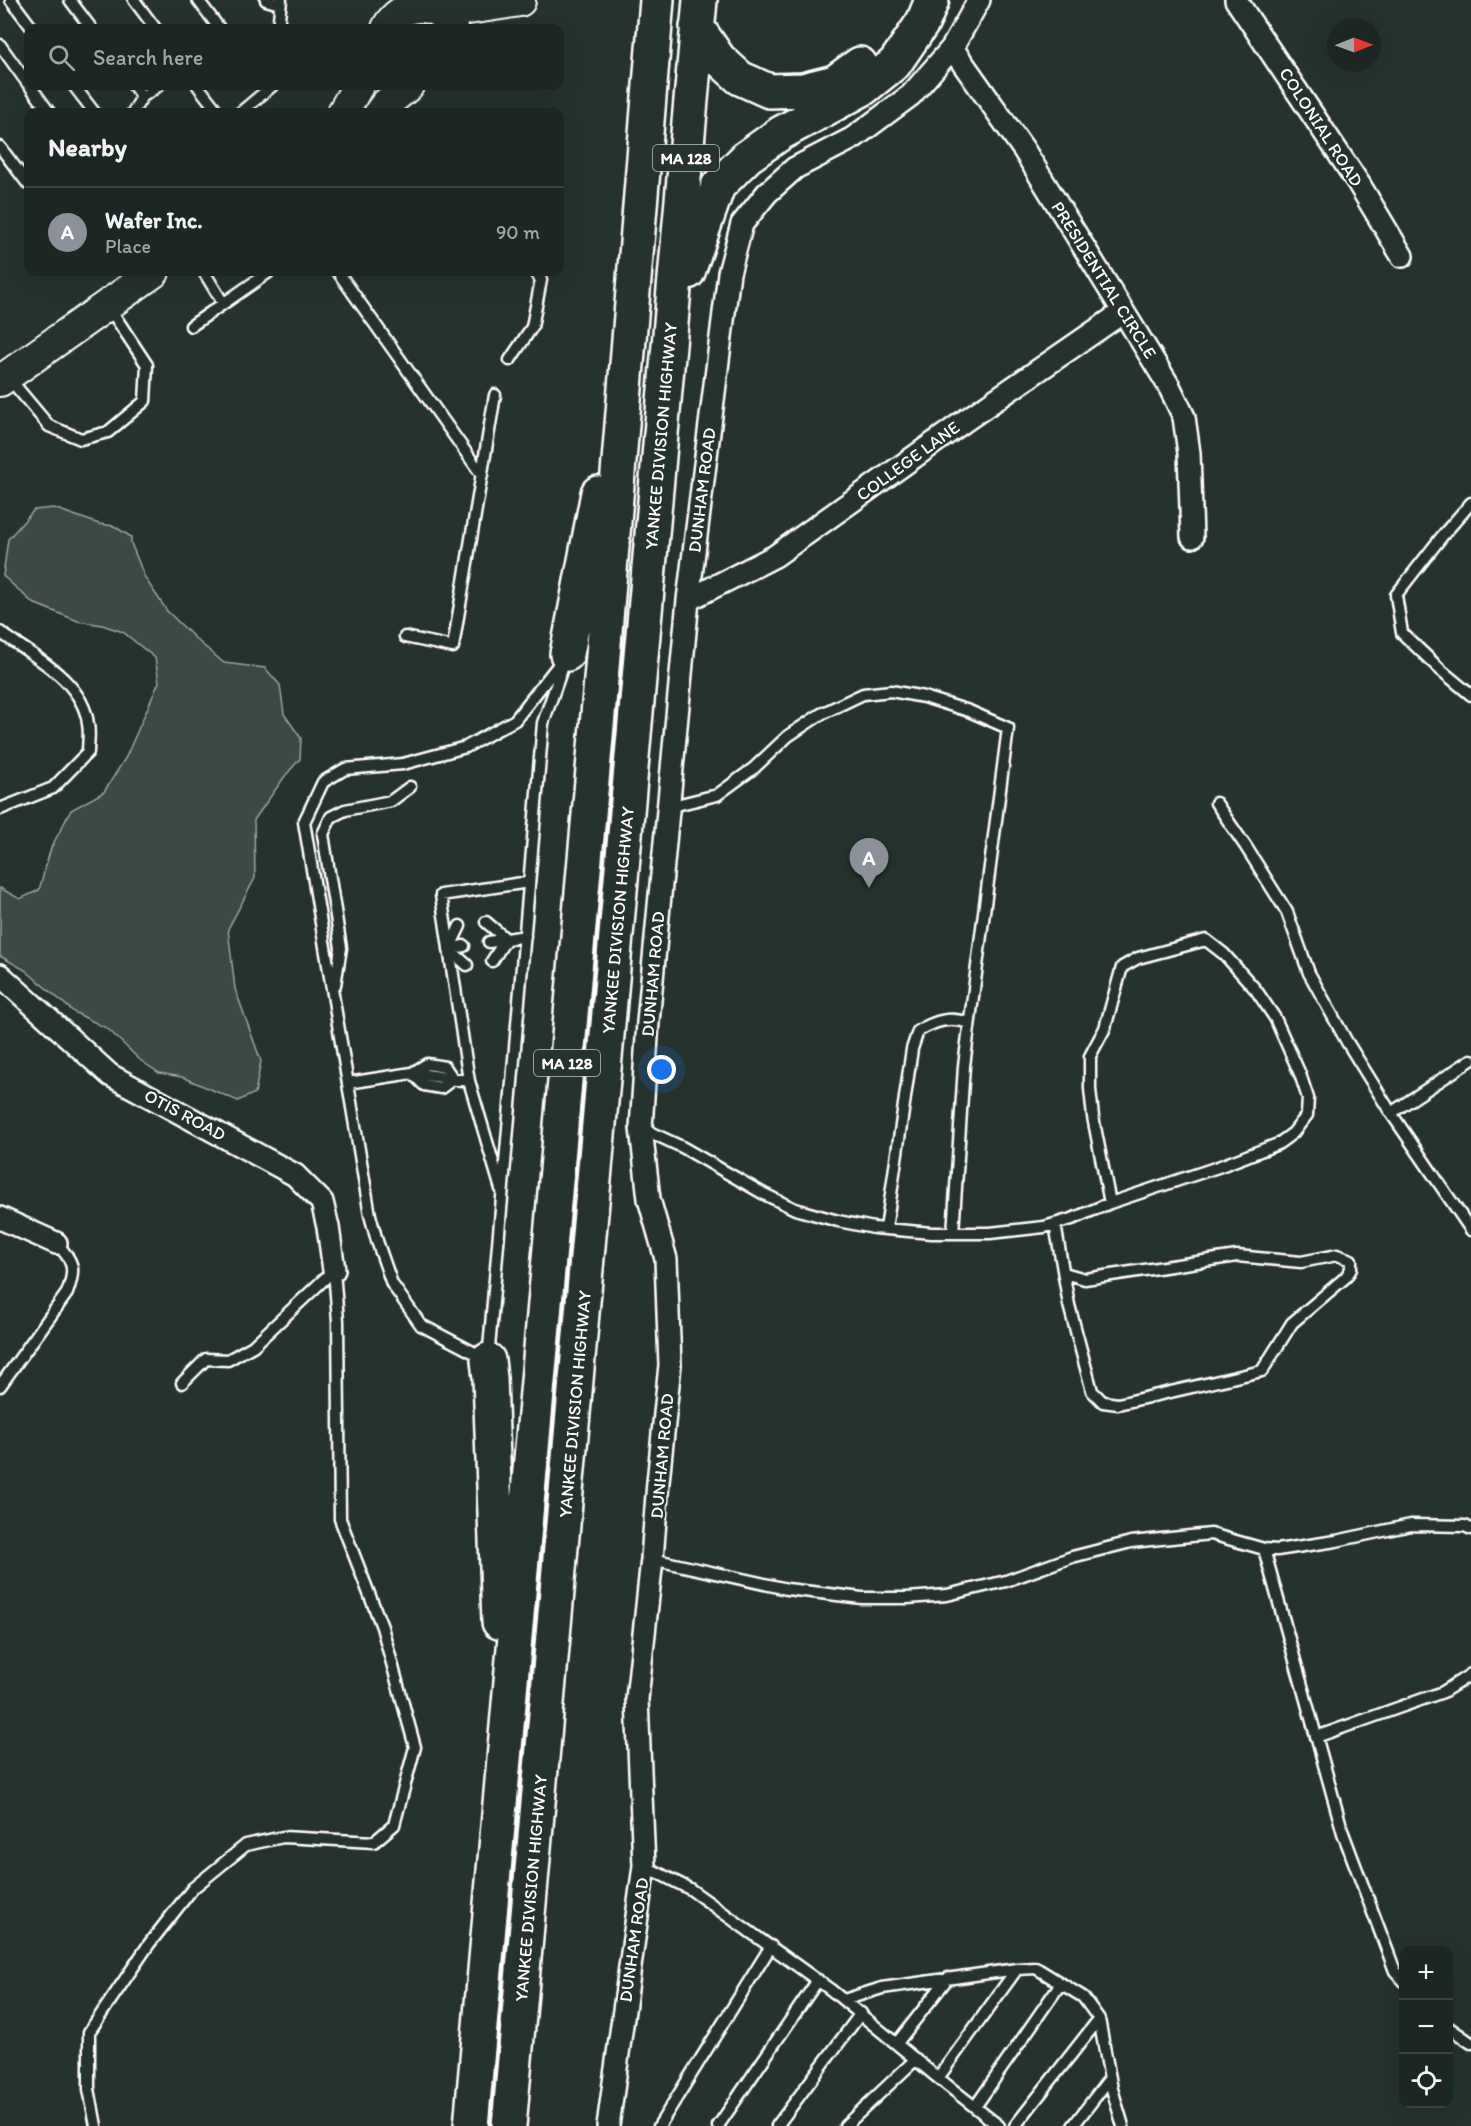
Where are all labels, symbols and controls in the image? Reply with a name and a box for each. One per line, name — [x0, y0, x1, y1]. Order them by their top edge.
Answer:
north arrow — [1327, 18, 1381, 72]
search box — [24, 24, 564, 90]
icon: search — [45, 41, 78, 74]
text: Search here — [93, 44, 203, 71]
street label: COLONIAL ROAD — [1274, 63, 1368, 191]
text: Nearby — [48, 131, 127, 163]
road number: MA 128 — [653, 145, 719, 171]
street label: PRESIDENTIAL CIRCLE — [1047, 197, 1161, 363]
text: Wafer Inc. — [105, 207, 203, 234]
text: A — [61, 220, 74, 244]
text: 90 m — [496, 220, 540, 244]
text: Place — [105, 234, 151, 258]
street label: YANKEE DIVISION HIGHWAY — [640, 321, 682, 550]
street label: COLLEGE LANE — [852, 416, 964, 506]
street label: DUNHAM ROAD — [683, 426, 721, 554]
street label: YANKEE DIVISION HIGHWAY — [597, 805, 639, 1034]
pin: A — [850, 838, 888, 888]
street label: DUNHAM ROAD — [637, 910, 669, 1038]
road number: MA 128 — [534, 1050, 600, 1076]
your location — [647, 1055, 676, 1084]
street label: OTIS ROAD — [140, 1084, 230, 1146]
street label: YANKEE DIVISION HIGHWAY — [554, 1289, 596, 1518]
street label: DUNHAM ROAD — [646, 1392, 678, 1520]
street label: YANKEE DIVISION HIGHWAY — [510, 1773, 552, 2002]
street label: DUNHAM ROAD — [614, 1876, 654, 2004]
map controls — [1399, 1946, 1453, 2108]
button: + — [1399, 1946, 1453, 2000]
button: − — [1399, 2000, 1453, 2054]
button: locate — [1399, 2054, 1453, 2108]

